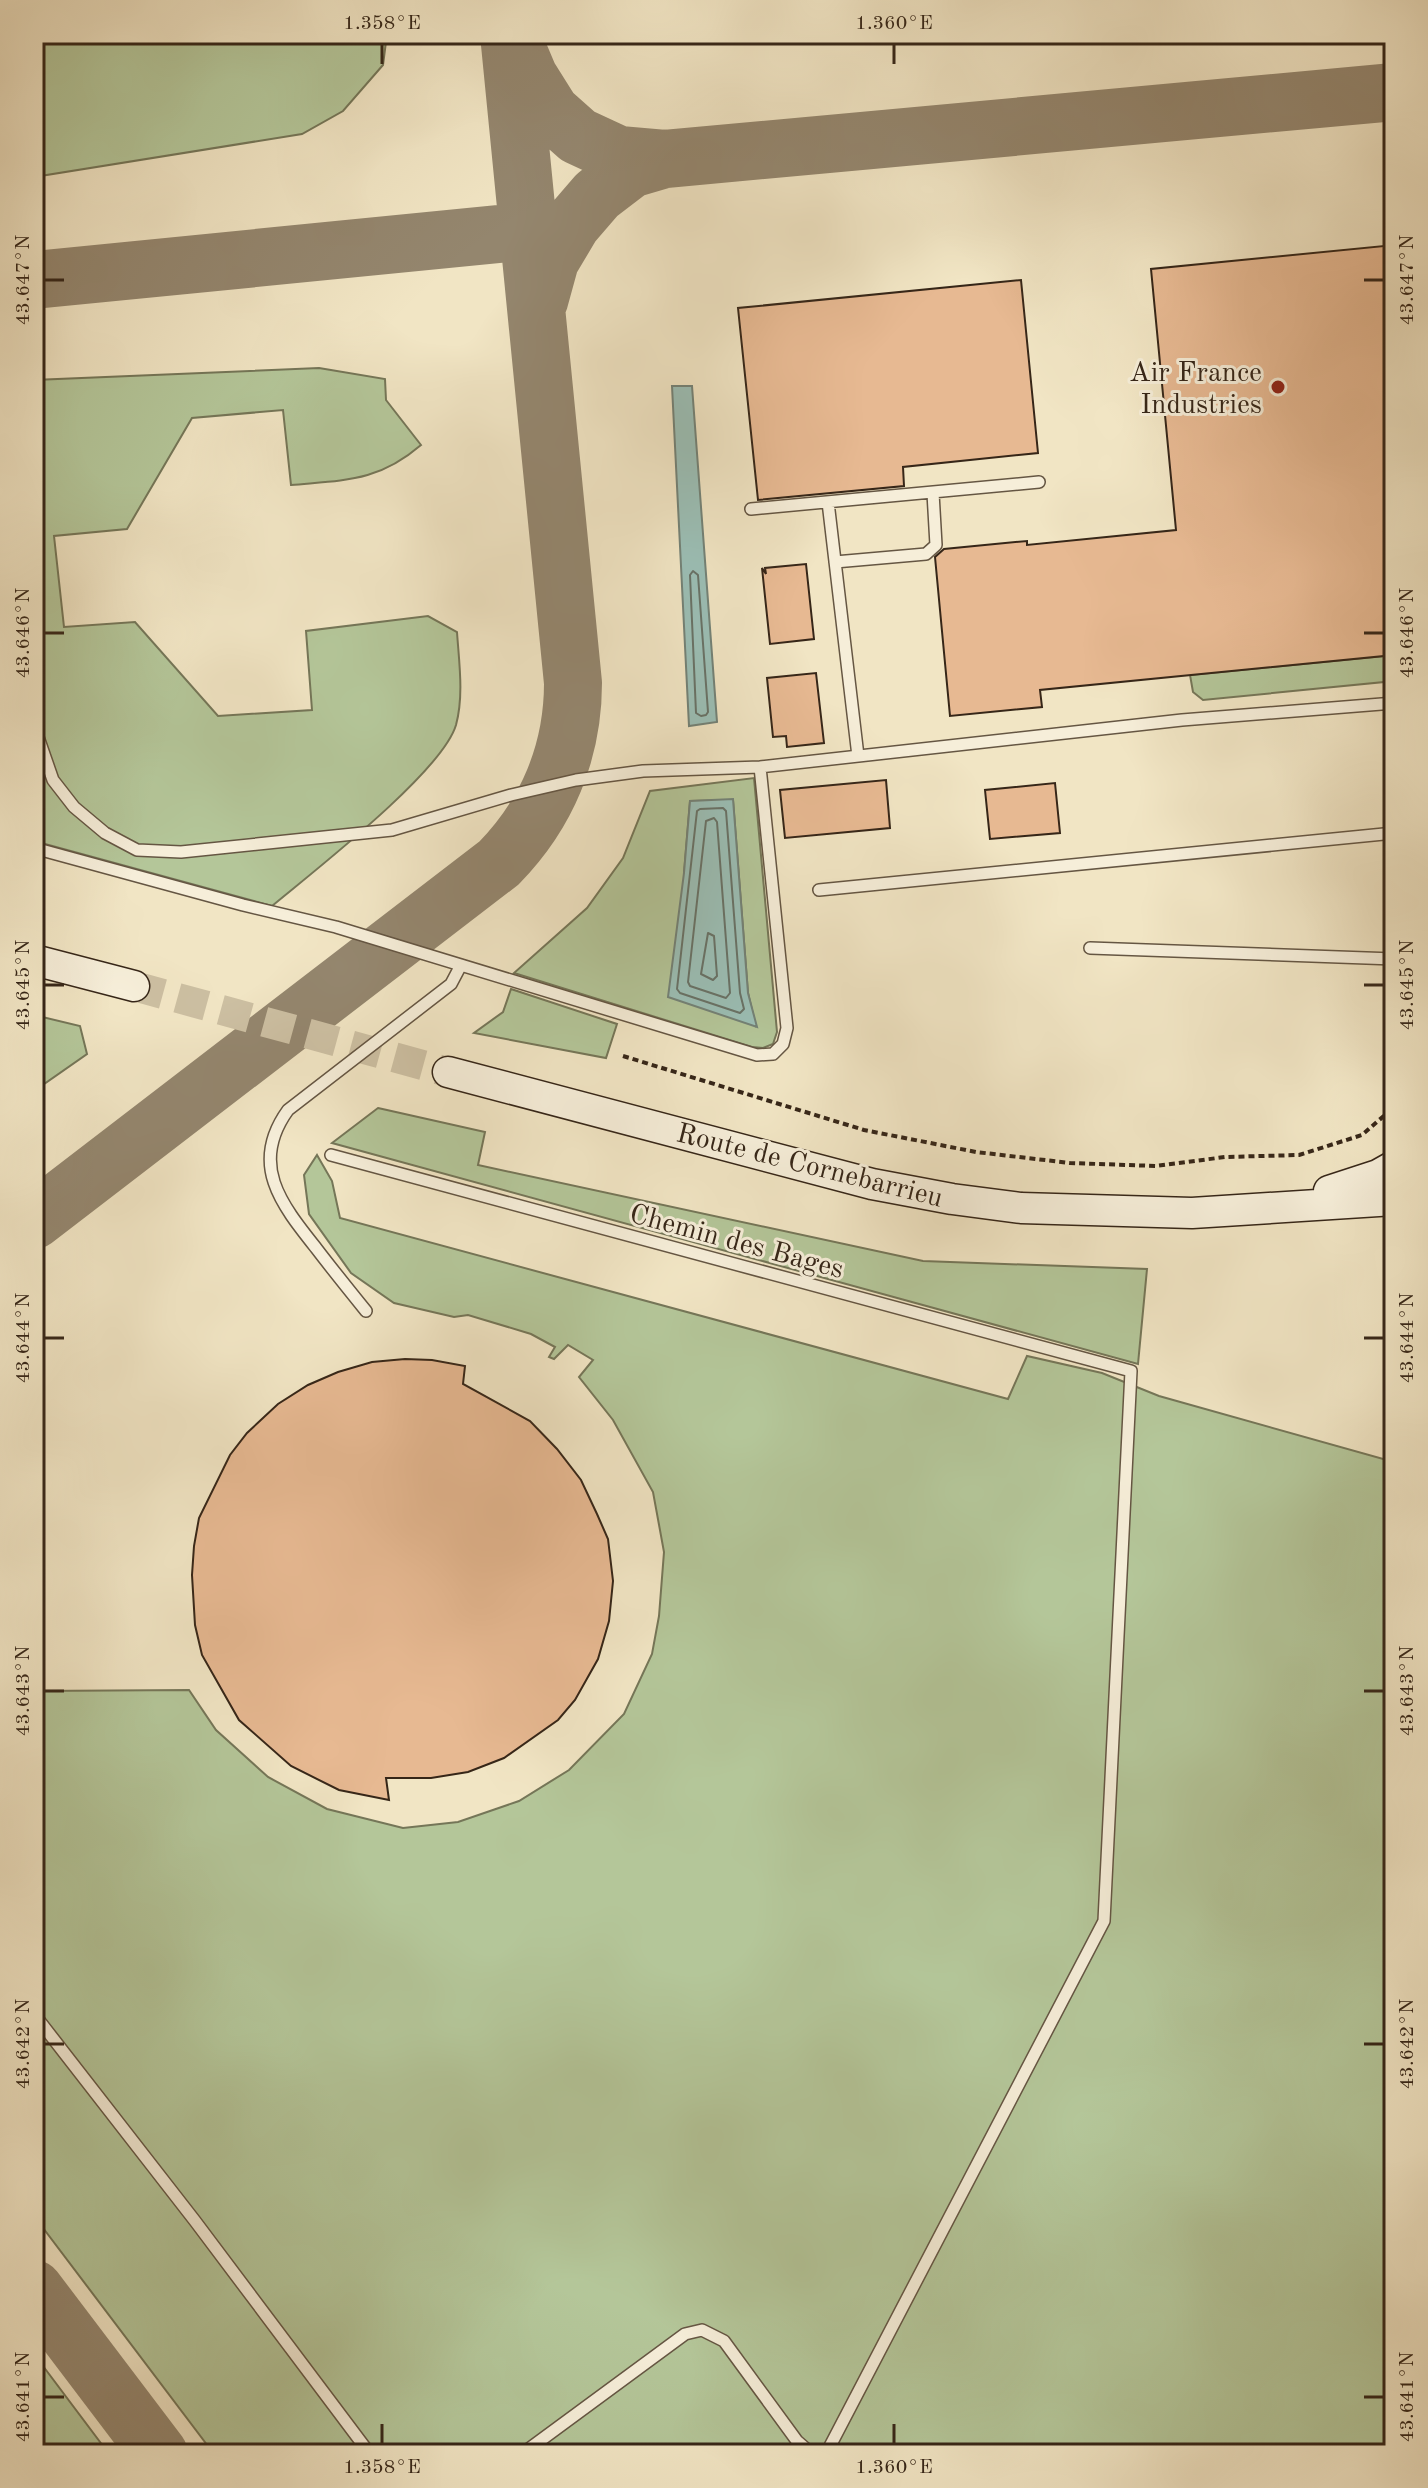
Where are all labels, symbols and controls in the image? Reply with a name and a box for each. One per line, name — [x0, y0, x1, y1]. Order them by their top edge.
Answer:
text: 1.358°E — [343, 14, 421, 34]
text: 1.360°E — [855, 14, 933, 34]
text: 43.647°N — [14, 235, 34, 325]
text: 43.647°N — [1398, 235, 1418, 325]
place label: Air France Industries — [1129, 360, 1262, 420]
marker: Air France Industries — [1269, 378, 1287, 396]
text: 43.646°N — [14, 588, 34, 678]
text: 43.646°N — [1398, 588, 1418, 678]
text: 43.645°N — [14, 940, 34, 1030]
text: 43.645°N — [1398, 940, 1418, 1030]
street label: Route de Cornebarrieu — [673, 1120, 945, 1214]
street label: Chemin des Bages — [626, 1201, 846, 1285]
text: 43.644°N — [14, 1293, 34, 1383]
text: 43.644°N — [1398, 1293, 1418, 1383]
text: 43.643°N — [14, 1646, 34, 1736]
text: 43.643°N — [1398, 1646, 1418, 1736]
text: 43.642°N — [14, 1999, 34, 2089]
text: 43.642°N — [1398, 1999, 1418, 2089]
text: 43.641°N — [14, 2352, 34, 2442]
text: 43.641°N — [1398, 2352, 1418, 2442]
text: 1.358°E — [343, 2458, 421, 2478]
text: 1.360°E — [855, 2458, 933, 2478]

